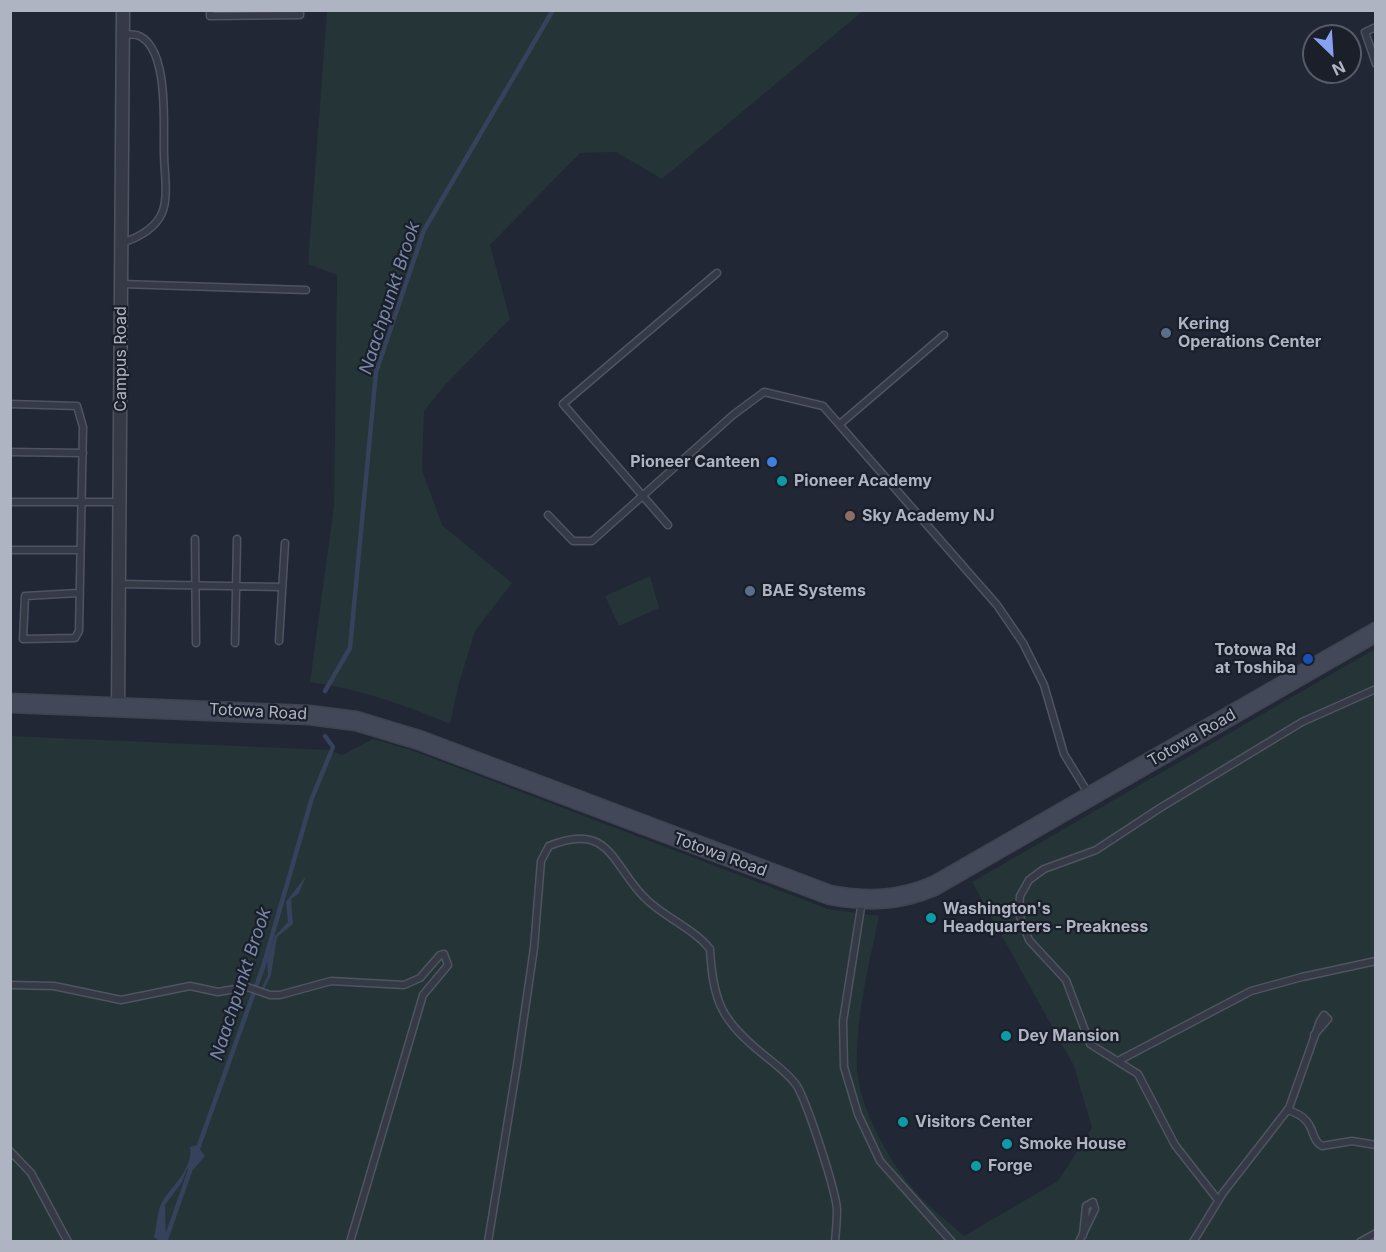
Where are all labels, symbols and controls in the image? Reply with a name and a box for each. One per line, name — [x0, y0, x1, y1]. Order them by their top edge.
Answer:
north arrow — [1302, 24, 1362, 84]
text: N — [1329, 57, 1349, 80]
water label: Naachpunkt Brook — [355, 219, 425, 377]
street label: Campus Road — [111, 306, 131, 412]
place label: Kering Operations Center — [1178, 314, 1321, 352]
marker: Kering Operations Center — [1159, 326, 1173, 340]
place label: Pioneer Canteen — [630, 452, 760, 472]
marker: Pioneer Canteen — [765, 455, 779, 469]
place label: Pioneer Academy — [794, 471, 932, 491]
marker: Pioneer Academy — [775, 474, 789, 488]
place label: Sky Academy NJ — [862, 506, 995, 526]
marker: Sky Academy NJ — [843, 509, 857, 523]
place label: BAE Systems — [762, 581, 866, 601]
marker: BAE Systems — [743, 584, 757, 598]
place label: Totowa Rd at Toshiba — [1214, 640, 1296, 678]
marker: Totowa Rd at Toshiba — [1301, 652, 1315, 666]
street label: Totowa Road — [208, 700, 308, 724]
street label: Totowa Road — [1145, 705, 1239, 771]
street label: Totowa Road — [671, 829, 769, 881]
place label: Washington's Headquarters - Preakness — [943, 899, 1148, 937]
water label: Naachpunkt Brook — [206, 905, 276, 1063]
marker: Washington's Headquarters - Preakness — [924, 911, 938, 925]
place label: Dey Mansion — [1018, 1026, 1119, 1046]
marker: Dey Mansion — [999, 1029, 1013, 1043]
place label: Visitors Center — [915, 1112, 1032, 1132]
marker: Visitors Center — [896, 1115, 910, 1129]
place label: Smoke House — [1019, 1134, 1126, 1154]
marker: Smoke House — [1000, 1137, 1014, 1151]
place label: Forge — [988, 1156, 1033, 1176]
marker: Forge — [969, 1159, 983, 1173]

